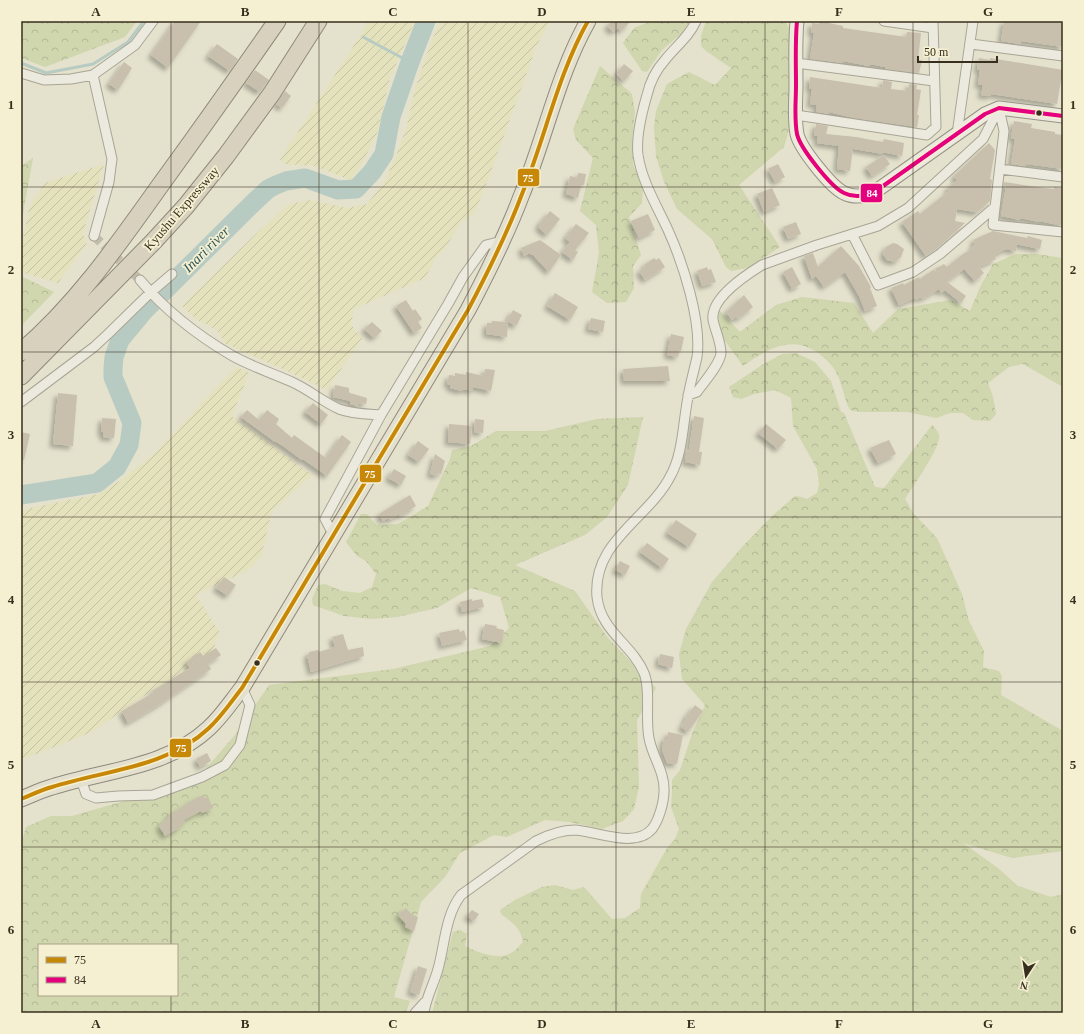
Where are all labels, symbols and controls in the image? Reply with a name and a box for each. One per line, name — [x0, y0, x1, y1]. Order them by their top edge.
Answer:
text: A — [91, 4, 101, 19]
text: B — [241, 4, 250, 19]
text: C — [388, 4, 398, 19]
text: D — [537, 4, 547, 19]
text: E — [687, 4, 695, 19]
text: F — [835, 4, 843, 19]
text: G — [983, 4, 993, 19]
scale bar — [918, 38, 997, 64]
text: 50 m — [924, 45, 949, 59]
text: 1 — [8, 97, 14, 112]
text: 1 — [1070, 97, 1076, 112]
unlabelled marker — [1034, 108, 1044, 118]
street label: Kyushu Expressway — [141, 163, 222, 253]
line badge: 75 — [517, 168, 540, 187]
text: 75 — [523, 172, 534, 184]
line badge: 84 — [860, 183, 883, 203]
text: 84 — [867, 187, 878, 199]
water label: Inari river — [180, 223, 233, 276]
text: 2 — [8, 262, 14, 277]
text: 2 — [1070, 262, 1076, 277]
text: 3 — [8, 427, 15, 442]
text: 3 — [1070, 427, 1077, 442]
line badge: 75 — [359, 464, 382, 483]
text: 75 — [365, 468, 376, 480]
text: 4 — [8, 592, 15, 607]
text: 4 — [1070, 592, 1077, 607]
unlabelled marker — [252, 658, 262, 668]
line badge: 75 — [169, 738, 192, 758]
text: 75 — [176, 742, 187, 754]
text: 5 — [8, 757, 15, 772]
text: 5 — [1070, 757, 1077, 772]
text: 6 — [8, 922, 15, 937]
text: 6 — [1070, 922, 1077, 937]
legend — [38, 944, 178, 996]
text: 75 — [74, 953, 86, 967]
north arrow — [1006, 956, 1046, 996]
text: 84 — [74, 973, 86, 987]
text: N — [1019, 979, 1029, 992]
text: A — [91, 1016, 101, 1031]
text: B — [241, 1016, 250, 1031]
text: C — [388, 1016, 398, 1031]
text: D — [537, 1016, 547, 1031]
text: E — [687, 1016, 695, 1031]
text: F — [835, 1016, 843, 1031]
text: G — [983, 1016, 993, 1031]

